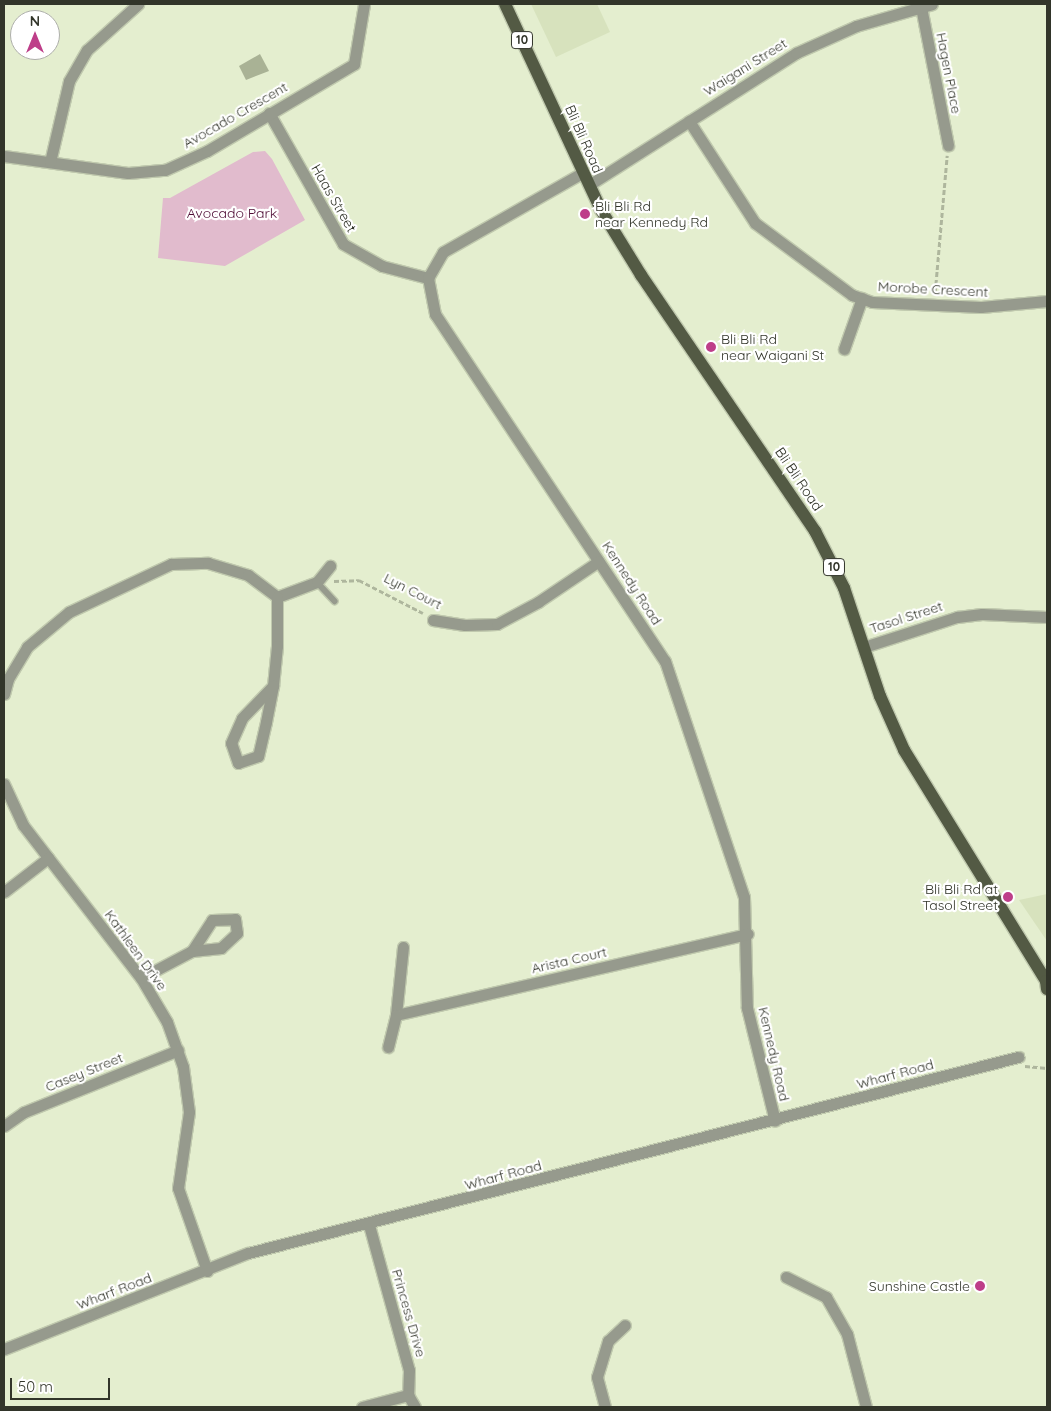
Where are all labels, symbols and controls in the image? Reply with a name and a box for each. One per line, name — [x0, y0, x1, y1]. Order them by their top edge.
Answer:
north arrow — [10, 10, 60, 60]
text: N — [30, 12, 40, 30]
road number: 10 — [511, 30, 533, 50]
street label: Hagen Place — [933, 31, 965, 115]
street label: Waigani Street — [700, 35, 790, 99]
street label: Avocado Crescent — [180, 78, 290, 152]
street label: Bli Bli Road — [561, 102, 607, 176]
street label: Haas Street — [308, 161, 360, 235]
place label: Bli Bli Rd near Kennedy Rd — [595, 198, 708, 230]
park label: Avocado Park — [187, 205, 277, 221]
marker: Bli Bli Rd near Kennedy Rd — [579, 208, 591, 220]
street label: Morobe Crescent — [877, 278, 989, 300]
place label: Bli Bli Rd near Waigani St — [721, 331, 824, 364]
marker: Bli Bli Rd near Waigani St — [705, 341, 717, 353]
street label: Bli Bli Road — [772, 444, 826, 514]
street label: Kennedy Road — [599, 538, 665, 628]
road number: 10 — [823, 558, 845, 576]
street label: Lyn Court — [381, 569, 445, 613]
street label: Tasol Street — [867, 597, 945, 637]
place label: Bli Bli Rd at Tasol Street — [922, 881, 998, 914]
marker: Bli Bli Rd at Tasol Street — [1002, 891, 1014, 903]
street label: Kathleen Drive — [101, 907, 171, 993]
street label: Arista Court — [530, 943, 608, 977]
street label: Kennedy Road — [755, 1005, 793, 1103]
street label: Casey Street — [43, 1049, 125, 1095]
street label: Wharf Road — [855, 1056, 935, 1092]
street label: Wharf Road — [463, 1157, 543, 1193]
street label: Princess Drive — [388, 1267, 430, 1359]
street label: Wharf Road — [74, 1269, 154, 1313]
place label: Sunshine Castle — [869, 1278, 970, 1294]
marker: Sunshine Castle — [974, 1280, 986, 1292]
scale bar — [12, 1368, 112, 1400]
text: 50 m — [18, 1377, 53, 1396]

